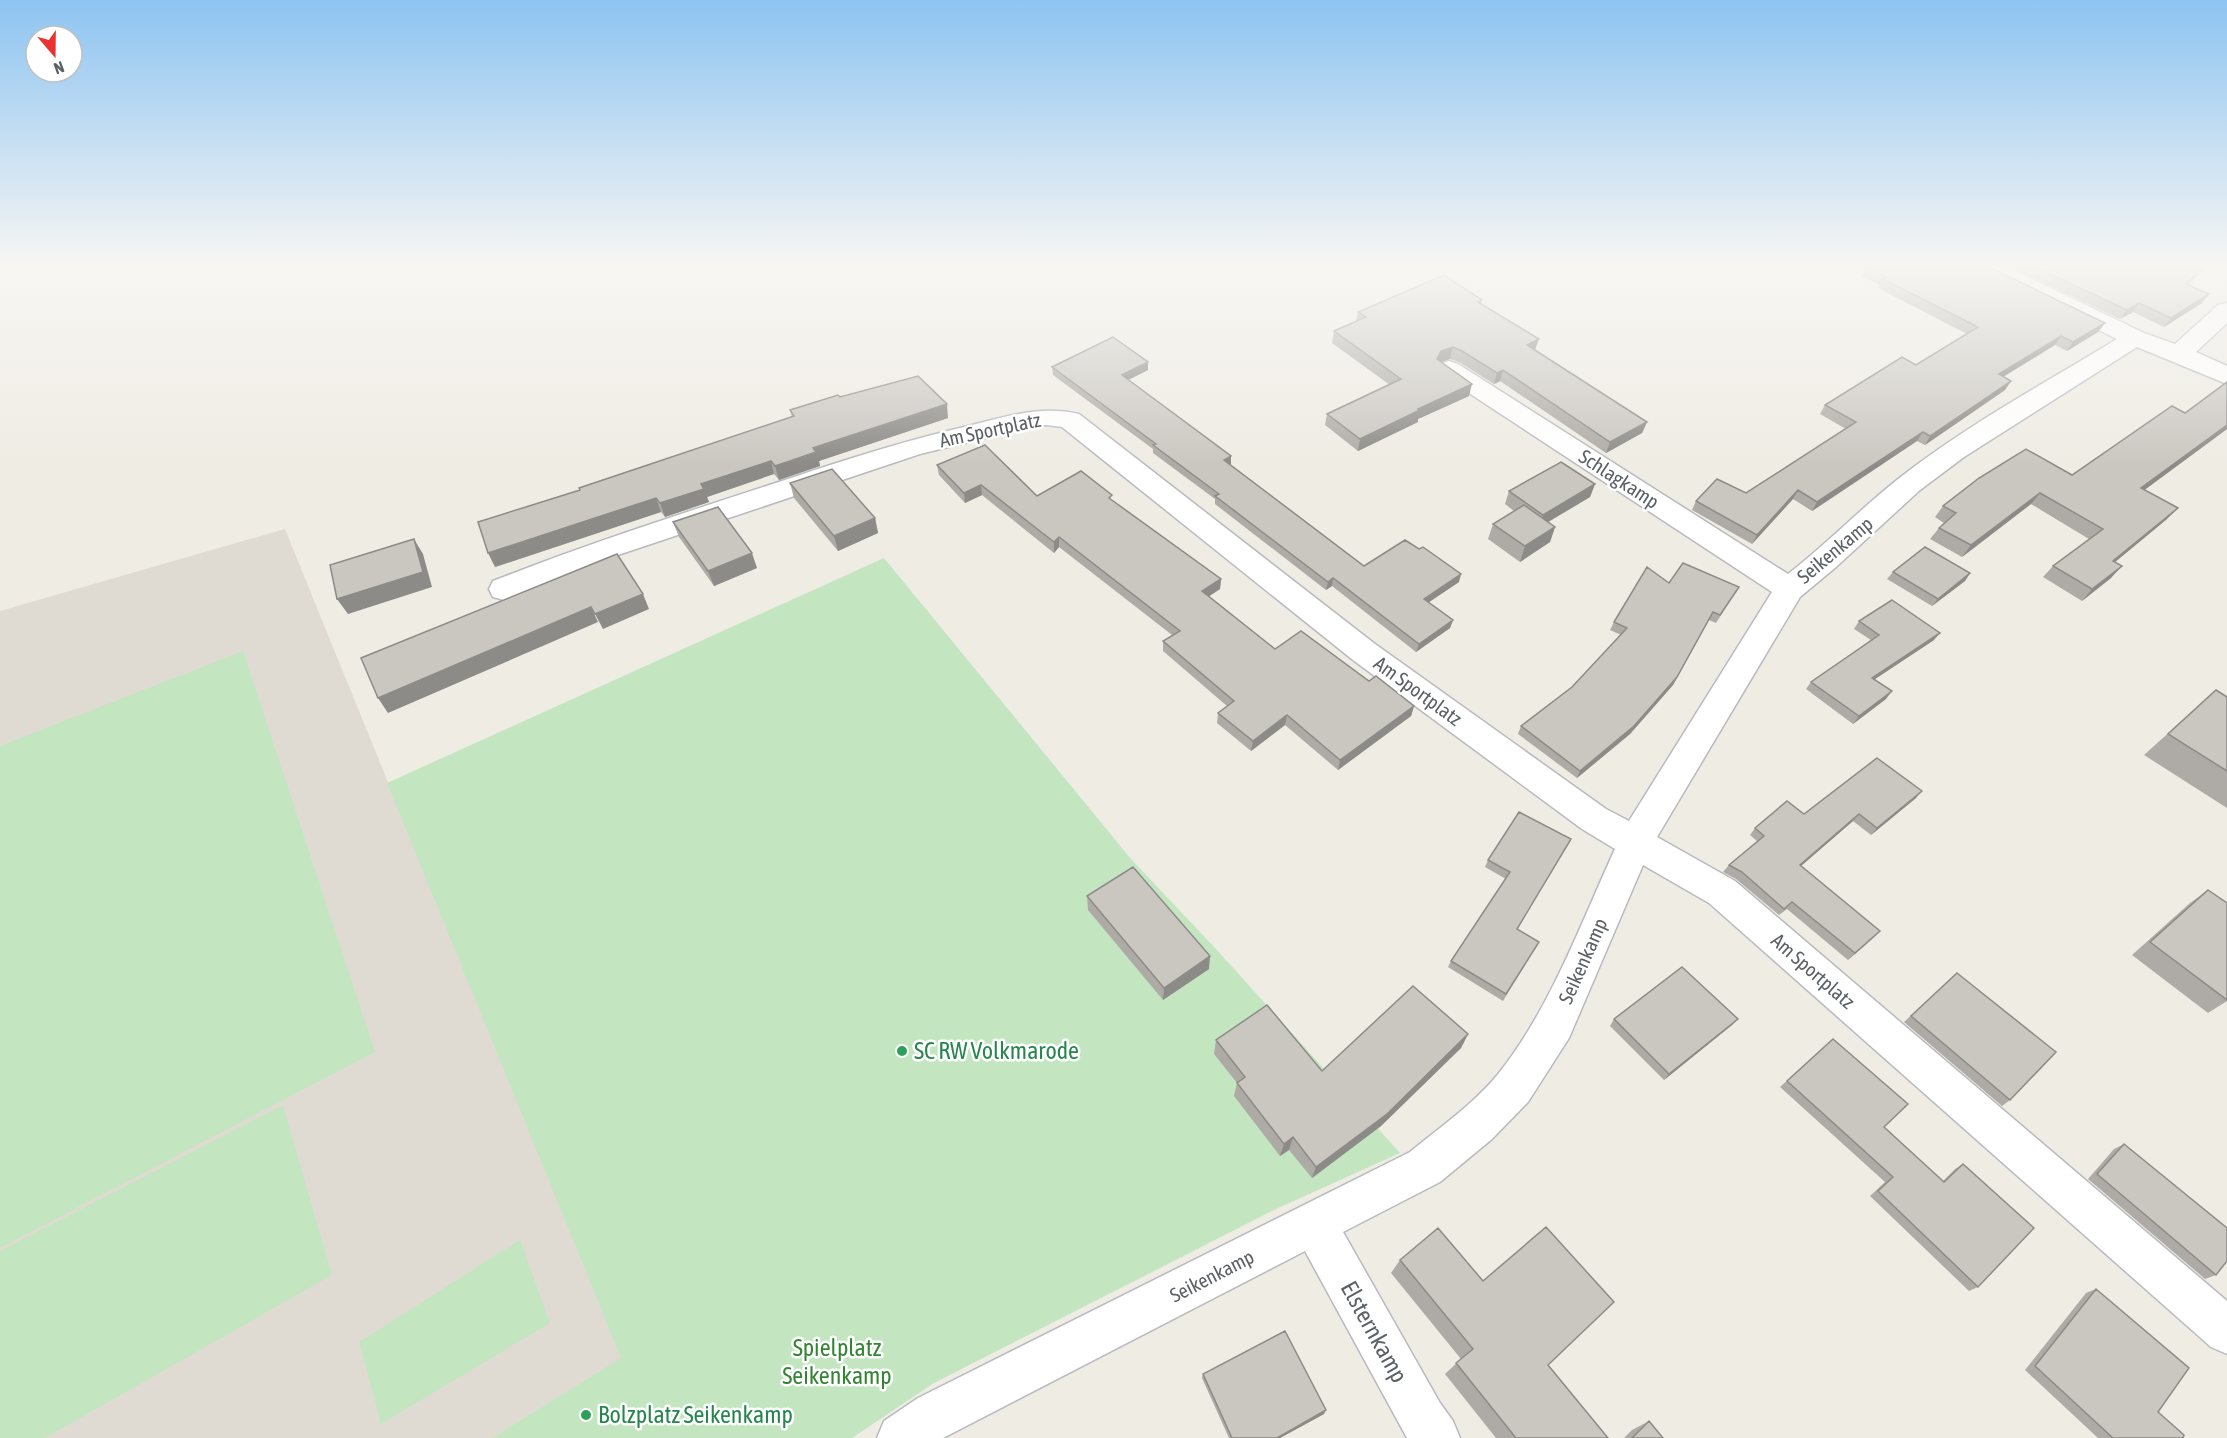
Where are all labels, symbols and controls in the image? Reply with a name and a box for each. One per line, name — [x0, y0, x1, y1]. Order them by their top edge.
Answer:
north arrow — [24, 24, 84, 84]
text: N — [52, 58, 67, 78]
street label: Am Sportplatz — [937, 408, 1043, 451]
street label: Schlagkamp — [1575, 444, 1664, 513]
street label: Seikenkamp — [1792, 511, 1877, 588]
street label: Am Sportplatz — [1370, 651, 1467, 730]
street label: Seikenkamp — [1553, 914, 1612, 1007]
street label: Am Sportplatz — [1767, 928, 1860, 1013]
place label: SC RW Volkmarode — [914, 1037, 1079, 1064]
marker: SC RW Volkmarode — [895, 1044, 909, 1058]
street label: Seikenkamp — [1166, 1245, 1258, 1307]
street label: Elsternkamp — [1336, 1276, 1413, 1387]
park label: Spielplatz Seikenkamp — [782, 1334, 892, 1389]
place label: Bolzplatz Seikenkamp — [598, 1401, 793, 1428]
marker: Bolzplatz Seikenkamp — [579, 1408, 593, 1422]

